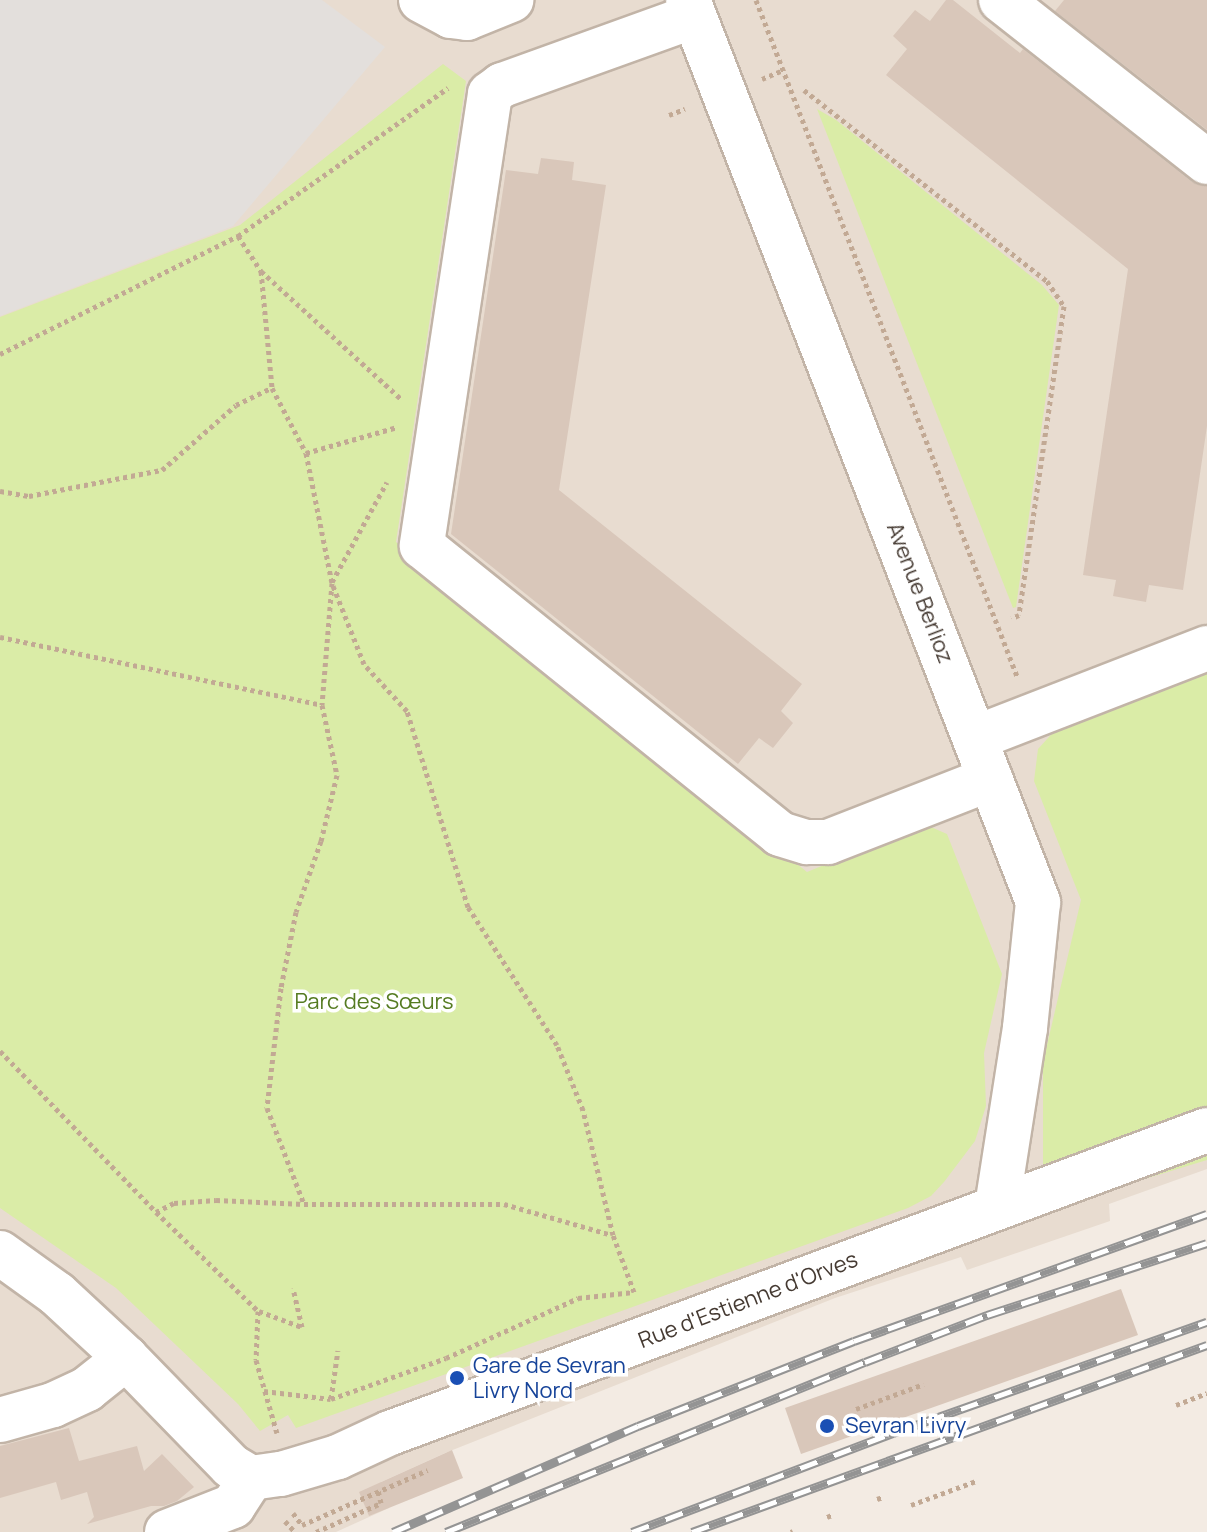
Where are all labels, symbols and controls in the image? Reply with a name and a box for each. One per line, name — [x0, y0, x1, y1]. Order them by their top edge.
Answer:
street label: Avenue Berlioz — [881, 519, 959, 667]
park label: Parc des Sœurs — [294, 989, 454, 1015]
street label: Rue d'Estienne d'Orves — [635, 1246, 861, 1354]
place label: Gare de Sevran Livry Nord — [473, 1352, 626, 1404]
marker: Gare de Sevran Livry Nord — [448, 1369, 466, 1387]
place label: Sevran Livry — [845, 1413, 966, 1439]
marker: Sevran Livry — [816, 1415, 838, 1437]

